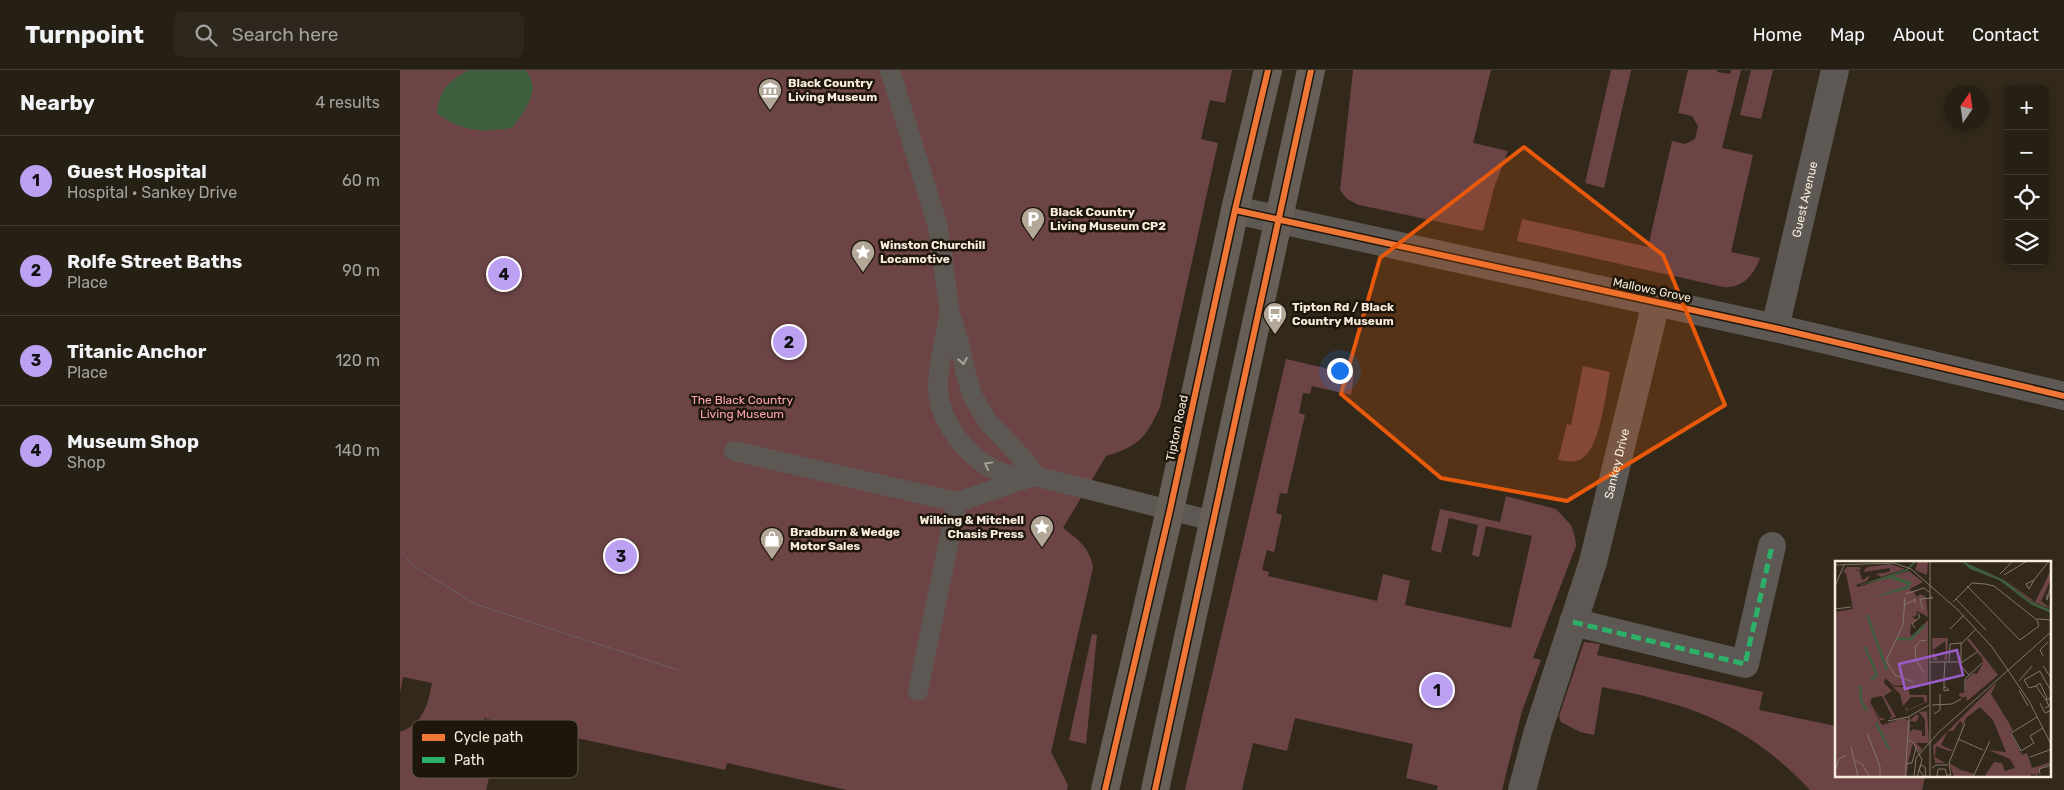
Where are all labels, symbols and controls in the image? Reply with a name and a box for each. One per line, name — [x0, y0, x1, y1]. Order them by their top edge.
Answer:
search box — [174, 12, 524, 57]
text: Turnpoint — [25, 21, 144, 49]
icon: search — [192, 21, 220, 49]
text: Search here — [232, 23, 338, 46]
text: Home — [1753, 24, 1802, 46]
text: Map — [1830, 24, 1865, 46]
text: About — [1893, 24, 1944, 46]
text: Contact — [1972, 24, 2039, 46]
place label: Black Country Living Museum — [788, 76, 877, 104]
museum icon: Black Country Living Museum — [757, 77, 783, 111]
north arrow — [1944, 85, 1989, 130]
map controls — [2004, 85, 2049, 265]
button: + — [2004, 85, 2049, 130]
text: Nearby — [20, 90, 95, 115]
text: 4 results — [315, 93, 380, 112]
button: − — [2004, 130, 2049, 175]
text: Guest Hospital — [67, 160, 207, 183]
street label: Guest Avenue — [1789, 160, 1821, 239]
text: 1 — [32, 171, 40, 190]
text: 60 m — [342, 171, 380, 190]
button: locate — [2004, 175, 2049, 220]
text: Hospital · Sankey Drive — [67, 183, 237, 202]
place label: Black Country Living Museum CP2 — [1050, 205, 1166, 233]
parking icon: Black Country Living Museum CP2 — [1020, 206, 1046, 240]
button: layers — [2004, 220, 2049, 265]
place label: Winston Churchill Locamotive — [880, 238, 985, 266]
place icon: Winston Churchill Locamotive — [850, 239, 876, 273]
text: Rolfe Street Baths — [67, 250, 242, 273]
pin: 4 — [488, 255, 520, 293]
text: 2 — [31, 261, 41, 280]
text: 90 m — [342, 261, 380, 280]
text: Place — [67, 273, 108, 292]
street label: Mallows Grove — [1612, 275, 1693, 305]
place label: Tipton Rd / Black Country Museum — [1292, 300, 1394, 328]
bus stop icon: Tipton Rd / Black Country Museum — [1262, 301, 1288, 335]
pin: 2 — [773, 323, 805, 361]
text: Titanic Anchor — [67, 340, 206, 363]
text: 3 — [31, 351, 41, 370]
text: 120 m — [335, 351, 380, 370]
one-way arrow — [957, 357, 967, 366]
your location — [1327, 358, 1353, 384]
text: Place — [67, 363, 108, 382]
park label: The Black Country Living Museum — [691, 393, 793, 421]
street label: Tipton Road — [1163, 394, 1191, 462]
street label: Sankey Drive — [1602, 427, 1632, 500]
text: Museum Shop — [67, 430, 199, 453]
text: 4 — [31, 441, 41, 460]
text: 140 m — [335, 441, 380, 460]
text: Shop — [67, 453, 105, 472]
one-way arrow — [985, 461, 994, 471]
place label: Wilking & Mitchell Chasis Press — [920, 513, 1024, 541]
place icon: Wilking & Mitchell Chasis Press — [1029, 514, 1055, 548]
place label: Bradburn & Wedge Motor Sales — [790, 525, 900, 553]
shop icon: Bradburn & Wedge Motor Sales — [759, 526, 785, 560]
pin: 3 — [605, 537, 637, 575]
inset map — [1835, 561, 2052, 778]
pin: 1 — [1421, 671, 1453, 709]
legend — [412, 720, 578, 778]
text: Cycle path — [454, 729, 523, 746]
text: Path — [454, 752, 485, 769]

